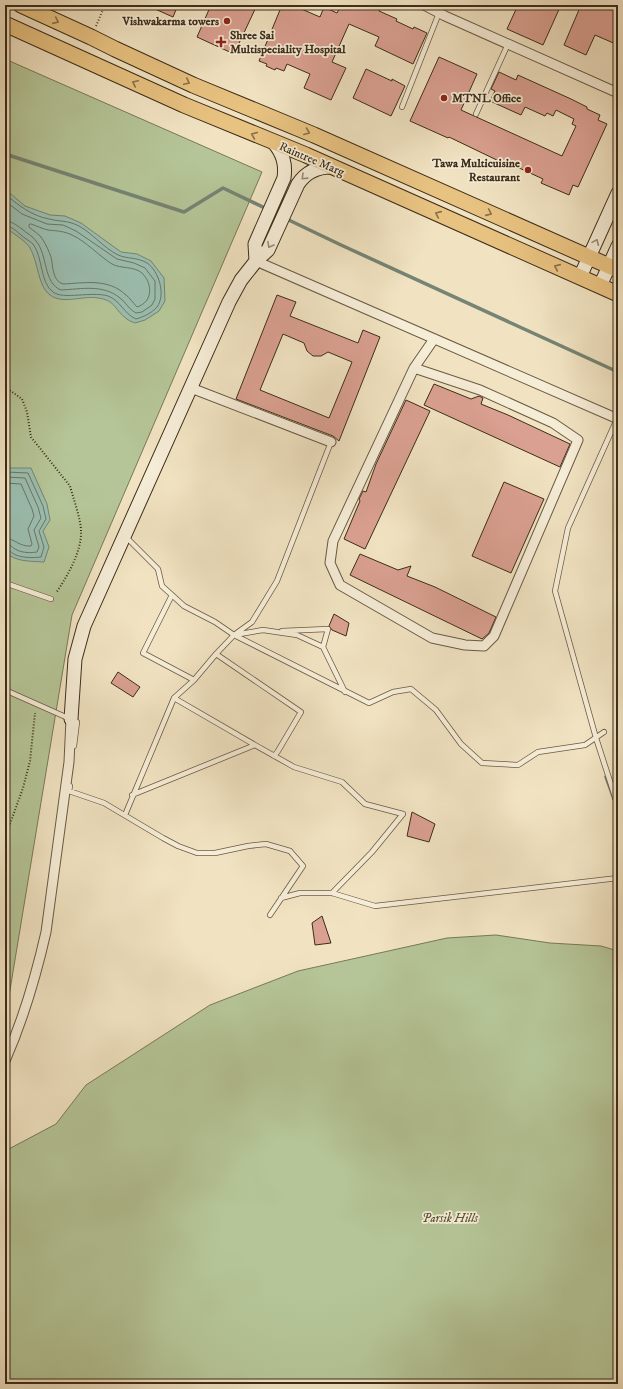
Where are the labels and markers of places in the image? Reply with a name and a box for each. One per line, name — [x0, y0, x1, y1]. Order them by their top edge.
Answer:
place label: Vishwakarma towers — [121, 14, 219, 29]
marker: Vishwakarma towers — [222, 16, 232, 26]
place label: Shree Sai Multispeciality Hospital — [230, 28, 346, 57]
marker: Shree Sai Multispeciality Hospital — [215, 36, 227, 48]
place label: MTNL Office — [452, 91, 521, 106]
marker: MTNL Office — [439, 93, 449, 103]
place label: Tawa Multicuisine Restaurant — [431, 156, 520, 185]
marker: Tawa Multicuisine Restaurant — [523, 165, 533, 175]

